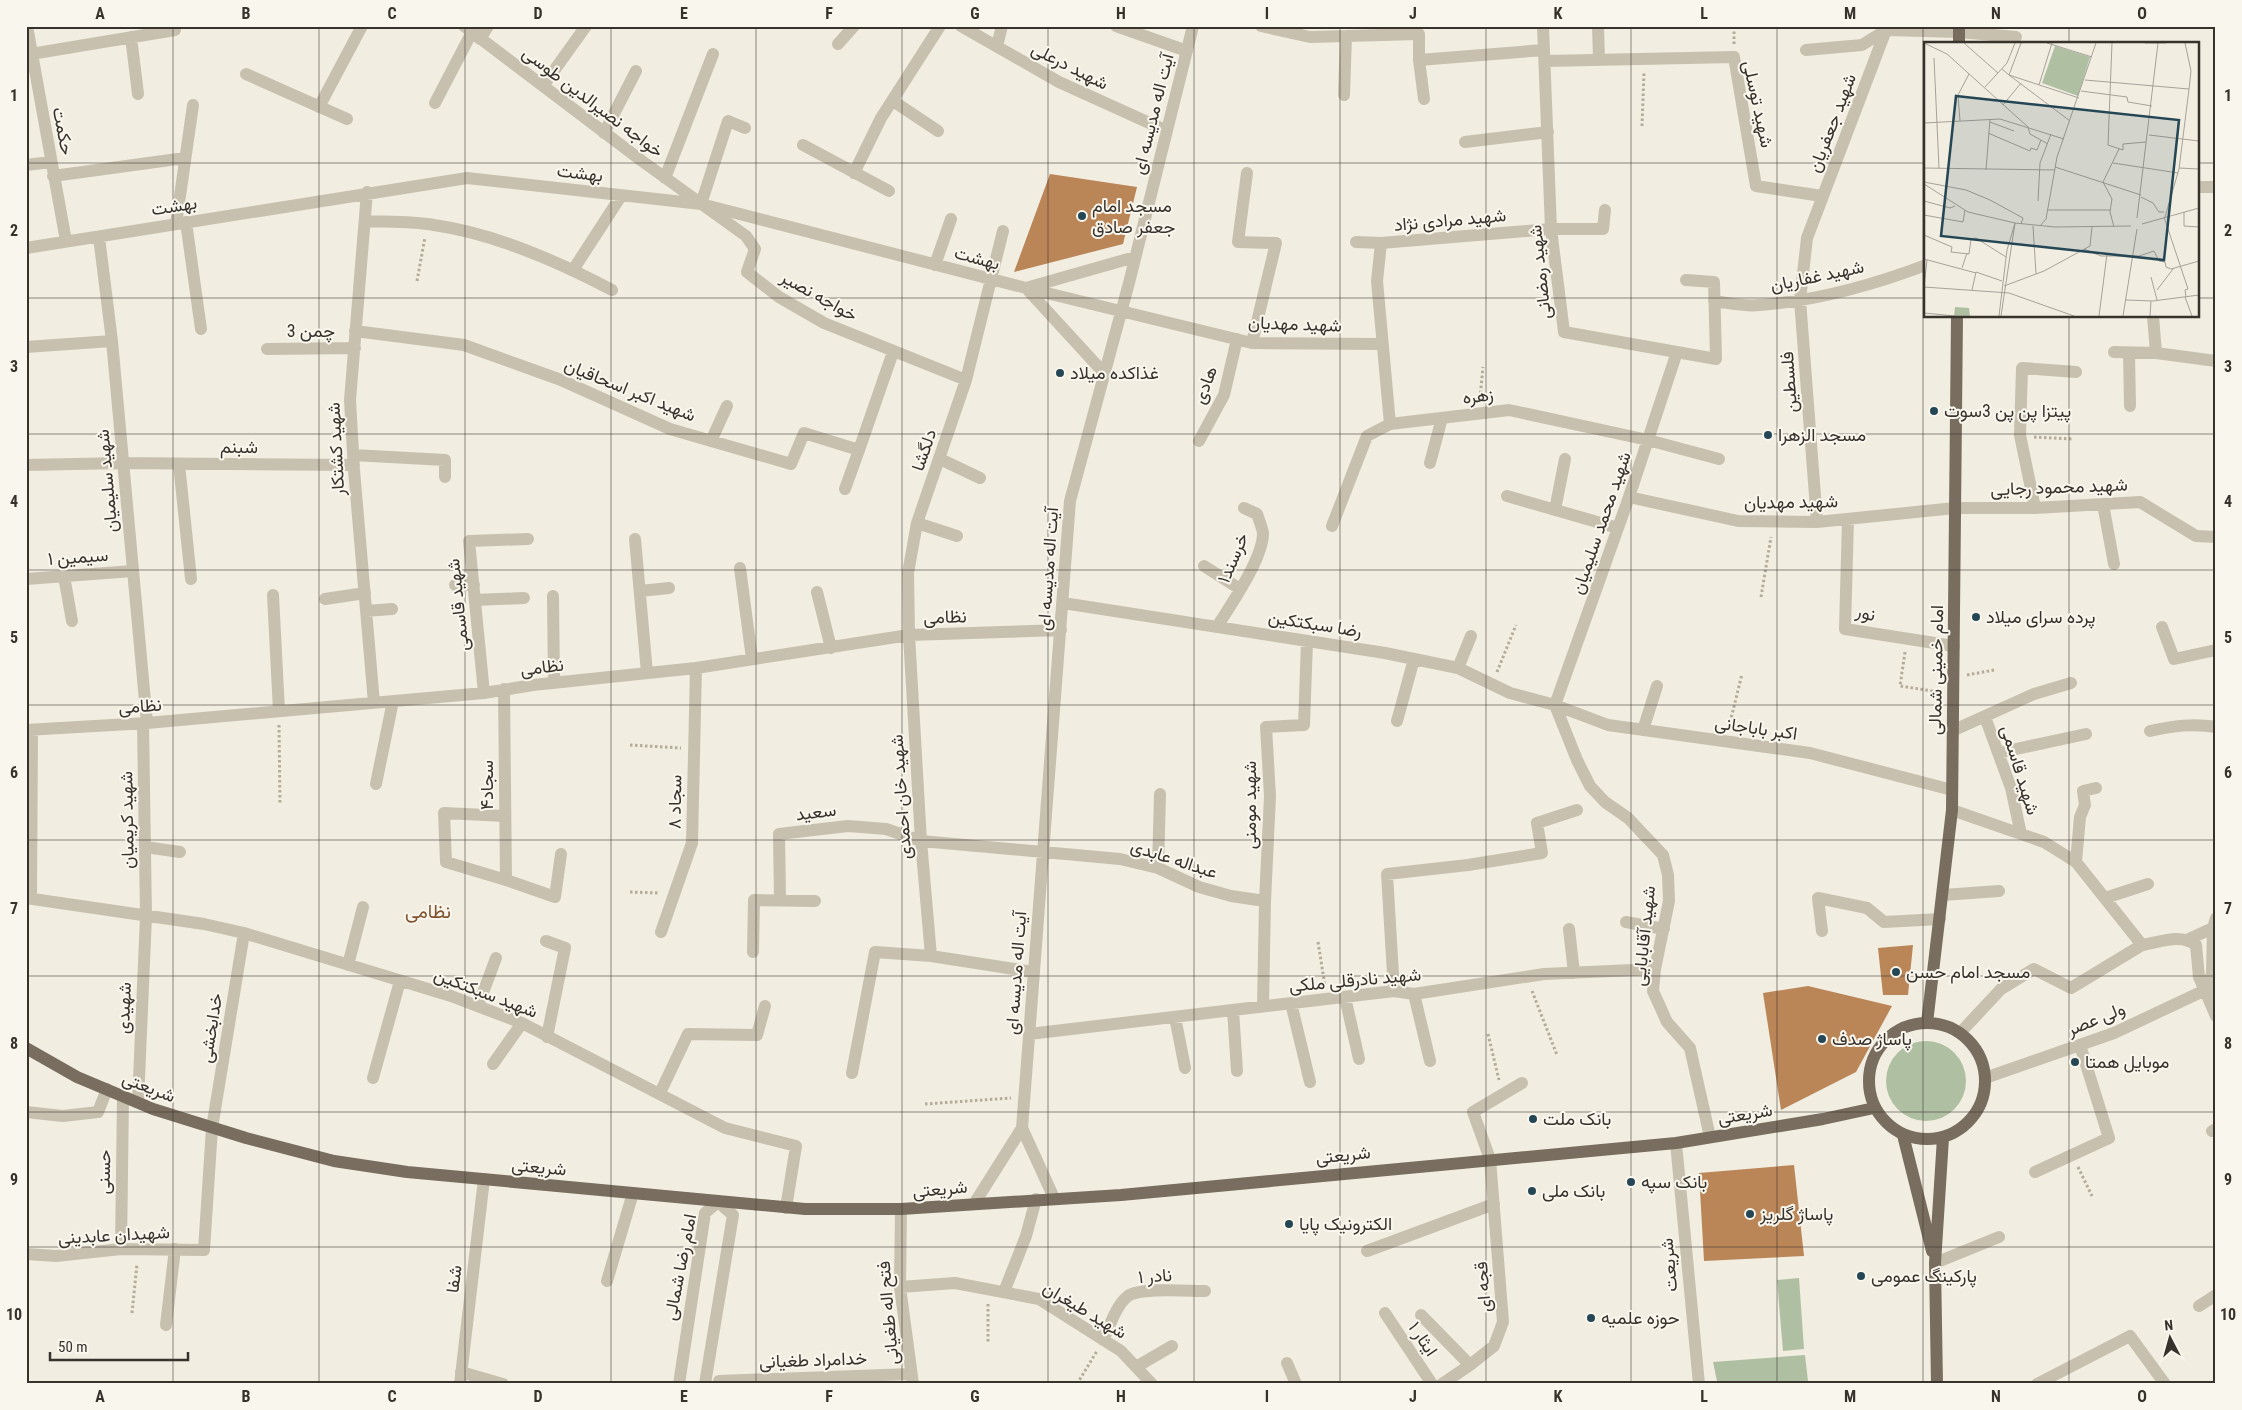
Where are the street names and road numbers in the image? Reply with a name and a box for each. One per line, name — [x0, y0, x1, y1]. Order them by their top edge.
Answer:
street label: شهید درعلی — [1028, 37, 1112, 95]
street label: خواجه نصیرالدین طوسی — [518, 42, 668, 162]
street label: آیت اله مدیسه ای — [1127, 50, 1179, 177]
street label: شهید توسلی — [1738, 58, 1778, 150]
street label: شهید جعفریان — [1803, 70, 1861, 176]
street label: حکمت — [49, 105, 78, 157]
street label: بهشت — [556, 159, 604, 187]
street label: بهشت — [149, 192, 199, 220]
street label: شهید مرادی نژاد — [1393, 204, 1507, 236]
street label: شهید رمضانی — [1524, 224, 1556, 320]
street label: بهشت — [952, 241, 1002, 275]
street label: شهید غفاریان — [1768, 255, 1866, 297]
street label: خواجه نصیر — [776, 265, 861, 326]
street label: شهید مهدیان — [1248, 311, 1342, 337]
street label: چمن 3 — [287, 320, 335, 343]
street label: فلسطین — [1776, 351, 1802, 413]
street label: شهید اکبر اسحاقیان — [561, 354, 699, 426]
street label: هادی — [1188, 363, 1222, 407]
street label: زهره — [1461, 383, 1495, 409]
street label: شهید کشتکار — [323, 402, 349, 497]
street label: دلگشا — [907, 426, 940, 474]
street label: شهید سلیمیان — [92, 428, 122, 534]
street label: شبنم — [220, 436, 258, 459]
street label: شهید محمد سلیمیان — [1566, 449, 1636, 597]
street label: شهید محمود رجایی — [1990, 474, 2128, 500]
street label: شهید مهدیان — [1744, 490, 1838, 514]
street label: آیت اله مدیسه ای — [1033, 505, 1063, 632]
street label: خرسند۱ — [1213, 529, 1253, 587]
street label: سیمین ۱ — [47, 544, 109, 570]
street label: شهید قاسمی — [442, 558, 474, 652]
street label: نور — [1853, 600, 1878, 626]
street label: نظامی — [923, 605, 967, 629]
street label: امام خمینی شمالی — [1924, 605, 1949, 735]
street label: رضا سبکتکین — [1267, 606, 1363, 642]
street label: نظامی — [519, 653, 565, 681]
street label: نظامی — [117, 694, 163, 718]
street label: اکبر باباجانی — [1713, 711, 1799, 745]
street label: شهید قاسمی — [1996, 722, 2044, 818]
street label: شهید خان احمدی — [886, 734, 916, 860]
street label: سجاد۴ — [476, 760, 497, 810]
street label: شهید مومنی — [1239, 761, 1261, 849]
street label: شهید کریمیان — [115, 771, 139, 869]
street label: سجاد ۸ — [664, 775, 685, 829]
street label: سعید — [795, 799, 837, 824]
street label: عبداله عابدی — [1128, 835, 1220, 883]
street label: شهید آقابابایی — [1628, 885, 1660, 987]
street label: آیت اله مدیسه ای — [1001, 909, 1031, 1036]
street label: شهید سبکتکین — [431, 963, 541, 1023]
street label: شهید نادرقلی ملکی — [1288, 963, 1422, 997]
street label: شهیدی — [112, 982, 136, 1034]
street label: خدابخشی — [195, 992, 227, 1064]
street label: ولی عصر — [2063, 997, 2128, 1041]
street label: شریعتی — [119, 1067, 179, 1107]
street label: شریعتی — [1716, 1099, 1774, 1129]
street label: شریعتی — [1314, 1141, 1372, 1169]
street label: حسنی — [93, 1149, 115, 1195]
street label: شریعتی — [511, 1154, 567, 1180]
street label: شریعتی — [912, 1176, 968, 1202]
street label: امام رضا شمالی — [659, 1212, 702, 1322]
street label: شهیدان عابدینی — [57, 1221, 171, 1249]
street label: شریعت — [1656, 1237, 1682, 1293]
street label: فتح اله طغیانی — [873, 1260, 904, 1366]
street label: قجه ای — [1470, 1261, 1496, 1313]
street label: شفا — [441, 1264, 466, 1294]
street label: نادر ۱ — [1137, 1264, 1173, 1288]
street label: شهید طیغران — [1039, 1276, 1131, 1344]
street label: ایثار ۱ — [1404, 1318, 1442, 1360]
street label: خدامراد طغیانی — [759, 1347, 867, 1373]

